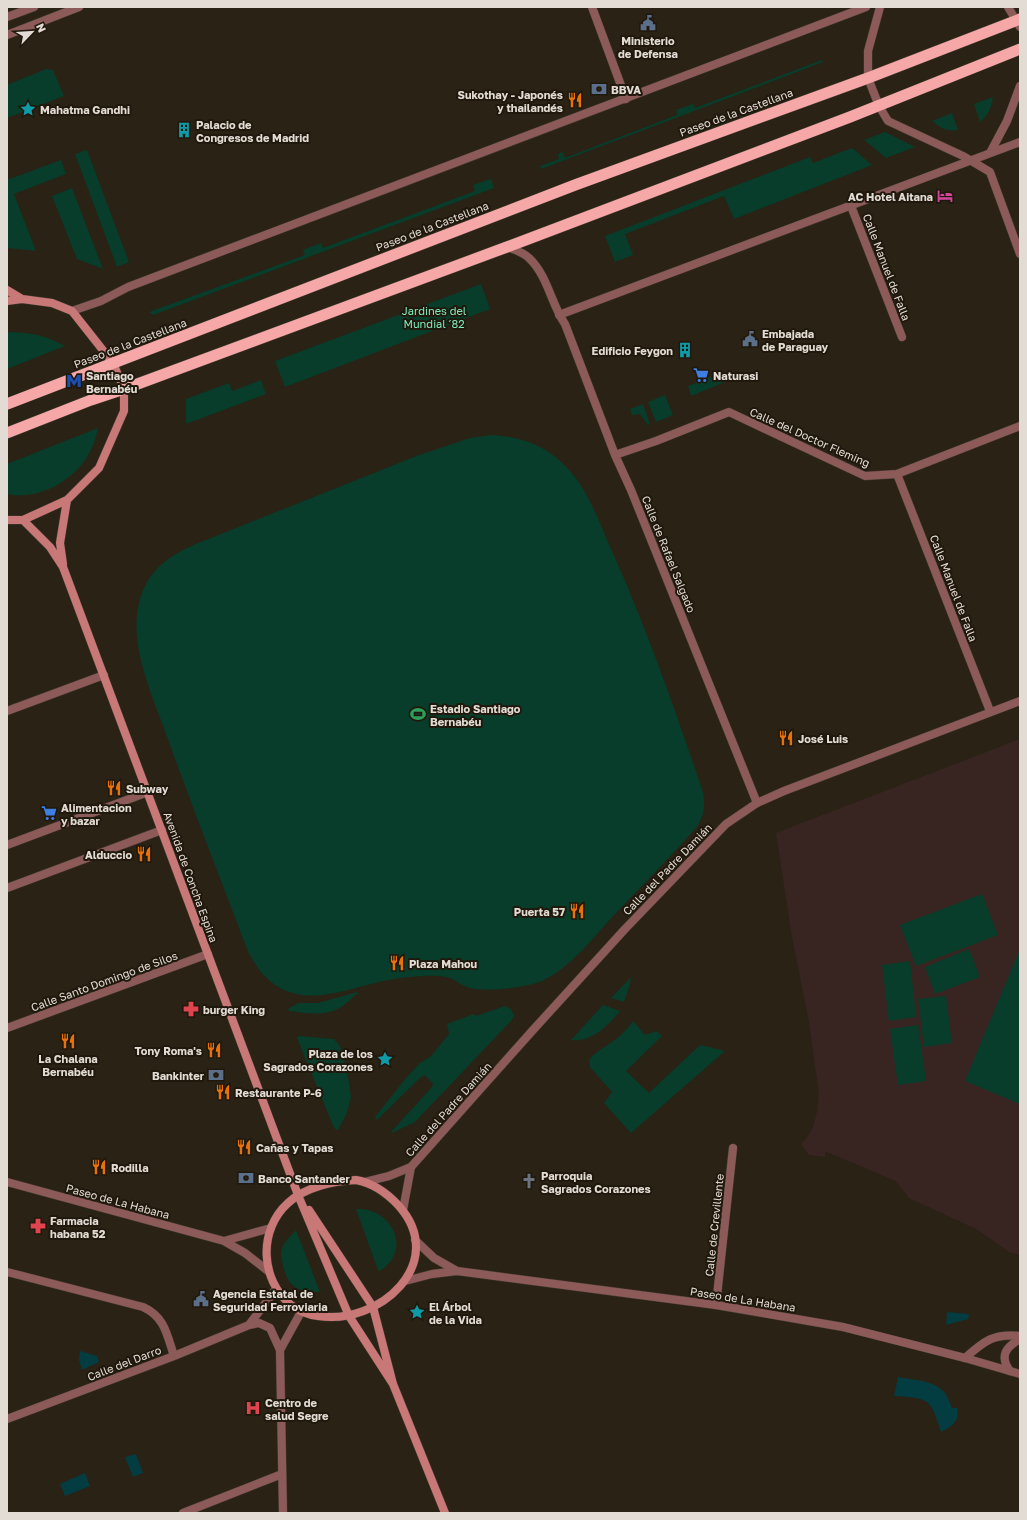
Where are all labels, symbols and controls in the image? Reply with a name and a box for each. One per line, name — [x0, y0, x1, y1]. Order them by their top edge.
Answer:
north arrow — [12, 12, 52, 52]
public building icon: Ministerio de Defensa — [639, 14, 657, 32]
text: N — [34, 21, 49, 34]
place label: Ministerio de Defensa — [618, 34, 678, 60]
bank icon: BBVA — [590, 80, 608, 98]
place label: BBVA — [611, 83, 641, 96]
street label: Paseo de la Castellana — [677, 85, 795, 139]
place label: Sukothay - Japonés y thailandés — [458, 88, 563, 114]
restaurant icon: Sukothay - Japonés y thailandés — [566, 91, 584, 109]
place icon: Mahatma Gandhi — [19, 100, 37, 118]
place label: Mahatma Gandhi — [40, 103, 130, 116]
place label: Palacio de Congresos de Madrid — [196, 118, 309, 144]
building icon: Palacio de Congresos de Madrid — [175, 121, 193, 139]
hotel icon: AC Hotel Aitana — [936, 187, 954, 205]
place label: AC Hotel Aitana — [848, 190, 933, 203]
street label: Paseo de la Castellana — [374, 198, 490, 254]
street label: Calle Manuel de Falla — [861, 212, 913, 322]
park label: Jardines del Mundial ´82 — [402, 304, 467, 330]
street label: Paseo de la Castellana — [72, 315, 188, 371]
place label: Embajada de Paraguay — [762, 327, 829, 353]
public building icon: Embajada de Paraguay — [741, 330, 759, 348]
building icon: Edificio Feygon — [676, 341, 694, 359]
place label: Edificio Feygon — [592, 344, 673, 357]
supermarket icon: Naturasi — [692, 366, 710, 384]
place label: Santiago Bernabéu — [86, 369, 137, 395]
place label: Naturasi — [713, 369, 758, 382]
metro station icon: Santiago Bernabéu — [65, 372, 83, 390]
street label: Calle del Doctor Fleming — [748, 405, 872, 469]
street label: Calle de Rafael Salgado — [640, 494, 699, 615]
street label: Calle Manuel de Falla — [928, 533, 980, 643]
place label: Estadio Santiago Bernabéu — [430, 702, 521, 728]
sports icon: Estadio Santiago Bernabéu — [409, 705, 427, 723]
restaurant icon: José Luis — [777, 729, 795, 747]
place label: José Luis — [798, 732, 848, 745]
restaurant icon: Subway — [105, 779, 123, 797]
place label: Subway — [126, 782, 169, 795]
place label: Alimentacion y bazar — [61, 801, 132, 827]
supermarket icon: Alimentacion y bazar — [40, 804, 58, 822]
street label: Avenida de Concha Espina — [161, 810, 221, 944]
street label: Calle del Padre Damián — [620, 821, 714, 917]
restaurant icon: Alduccio — [135, 845, 153, 863]
place label: Alduccio — [85, 848, 132, 861]
restaurant icon: Puerta 57 — [568, 902, 586, 920]
place label: Puerta 57 — [514, 905, 565, 918]
street label: Calle Santo Domingo de Silos — [29, 948, 179, 1014]
restaurant icon: Plaza Mahou — [388, 954, 406, 972]
place label: Plaza Mahou — [409, 957, 477, 970]
pharmacy icon: burger King — [182, 1000, 200, 1018]
place label: burger King — [203, 1003, 265, 1016]
restaurant icon: La Chalana Bernabéu — [59, 1032, 77, 1050]
restaurant icon: Tony Roma's — [205, 1041, 223, 1059]
place label: Tony Roma's — [135, 1044, 202, 1057]
place label: Plaza de los Sagrados Corazones — [263, 1047, 373, 1073]
place icon: Plaza de los Sagrados Corazones — [376, 1050, 394, 1068]
place label: La Chalana Bernabéu — [38, 1052, 98, 1078]
street label: Calle del Padre Damián — [402, 1059, 494, 1159]
bank icon: Bankinter — [207, 1066, 225, 1084]
place label: Bankinter — [152, 1069, 205, 1082]
restaurant icon: Restaurante P-6 — [214, 1083, 232, 1101]
place label: Restaurante P-6 — [235, 1086, 322, 1099]
restaurant icon: Cañas y Tapas — [235, 1138, 253, 1156]
place label: Cañas y Tapas — [256, 1141, 333, 1154]
restaurant icon: Rodilla — [90, 1158, 108, 1176]
place label: Rodilla — [111, 1161, 149, 1174]
bank icon: Banco Santander — [237, 1169, 255, 1187]
place label: Parroquia Sagrados Corazones — [541, 1169, 651, 1195]
place label: Banco Santander — [258, 1172, 351, 1185]
church icon: Parroquia Sagrados Corazones — [520, 1172, 538, 1190]
street label: Calle de Crevillente — [702, 1173, 726, 1277]
street label: Paseo de La Habana — [65, 1181, 171, 1221]
place label: Farmacia habana 52 — [50, 1214, 106, 1240]
pharmacy icon: Farmacia habana 52 — [29, 1217, 47, 1235]
street label: Paseo de La Habana — [689, 1284, 797, 1314]
place label: Agencia Estatal de Seguridad Ferroviaria — [213, 1287, 328, 1313]
public building icon: Agencia Estatal de Seguridad Ferroviaria — [192, 1290, 210, 1308]
place label: El Árbol de la Vida — [429, 1300, 482, 1326]
place icon: El Árbol de la Vida — [408, 1303, 426, 1321]
street label: Calle del Darro — [85, 1343, 163, 1383]
place label: Centro de salud Segre — [265, 1396, 329, 1422]
hospital icon: Centro de salud Segre — [244, 1399, 262, 1417]

